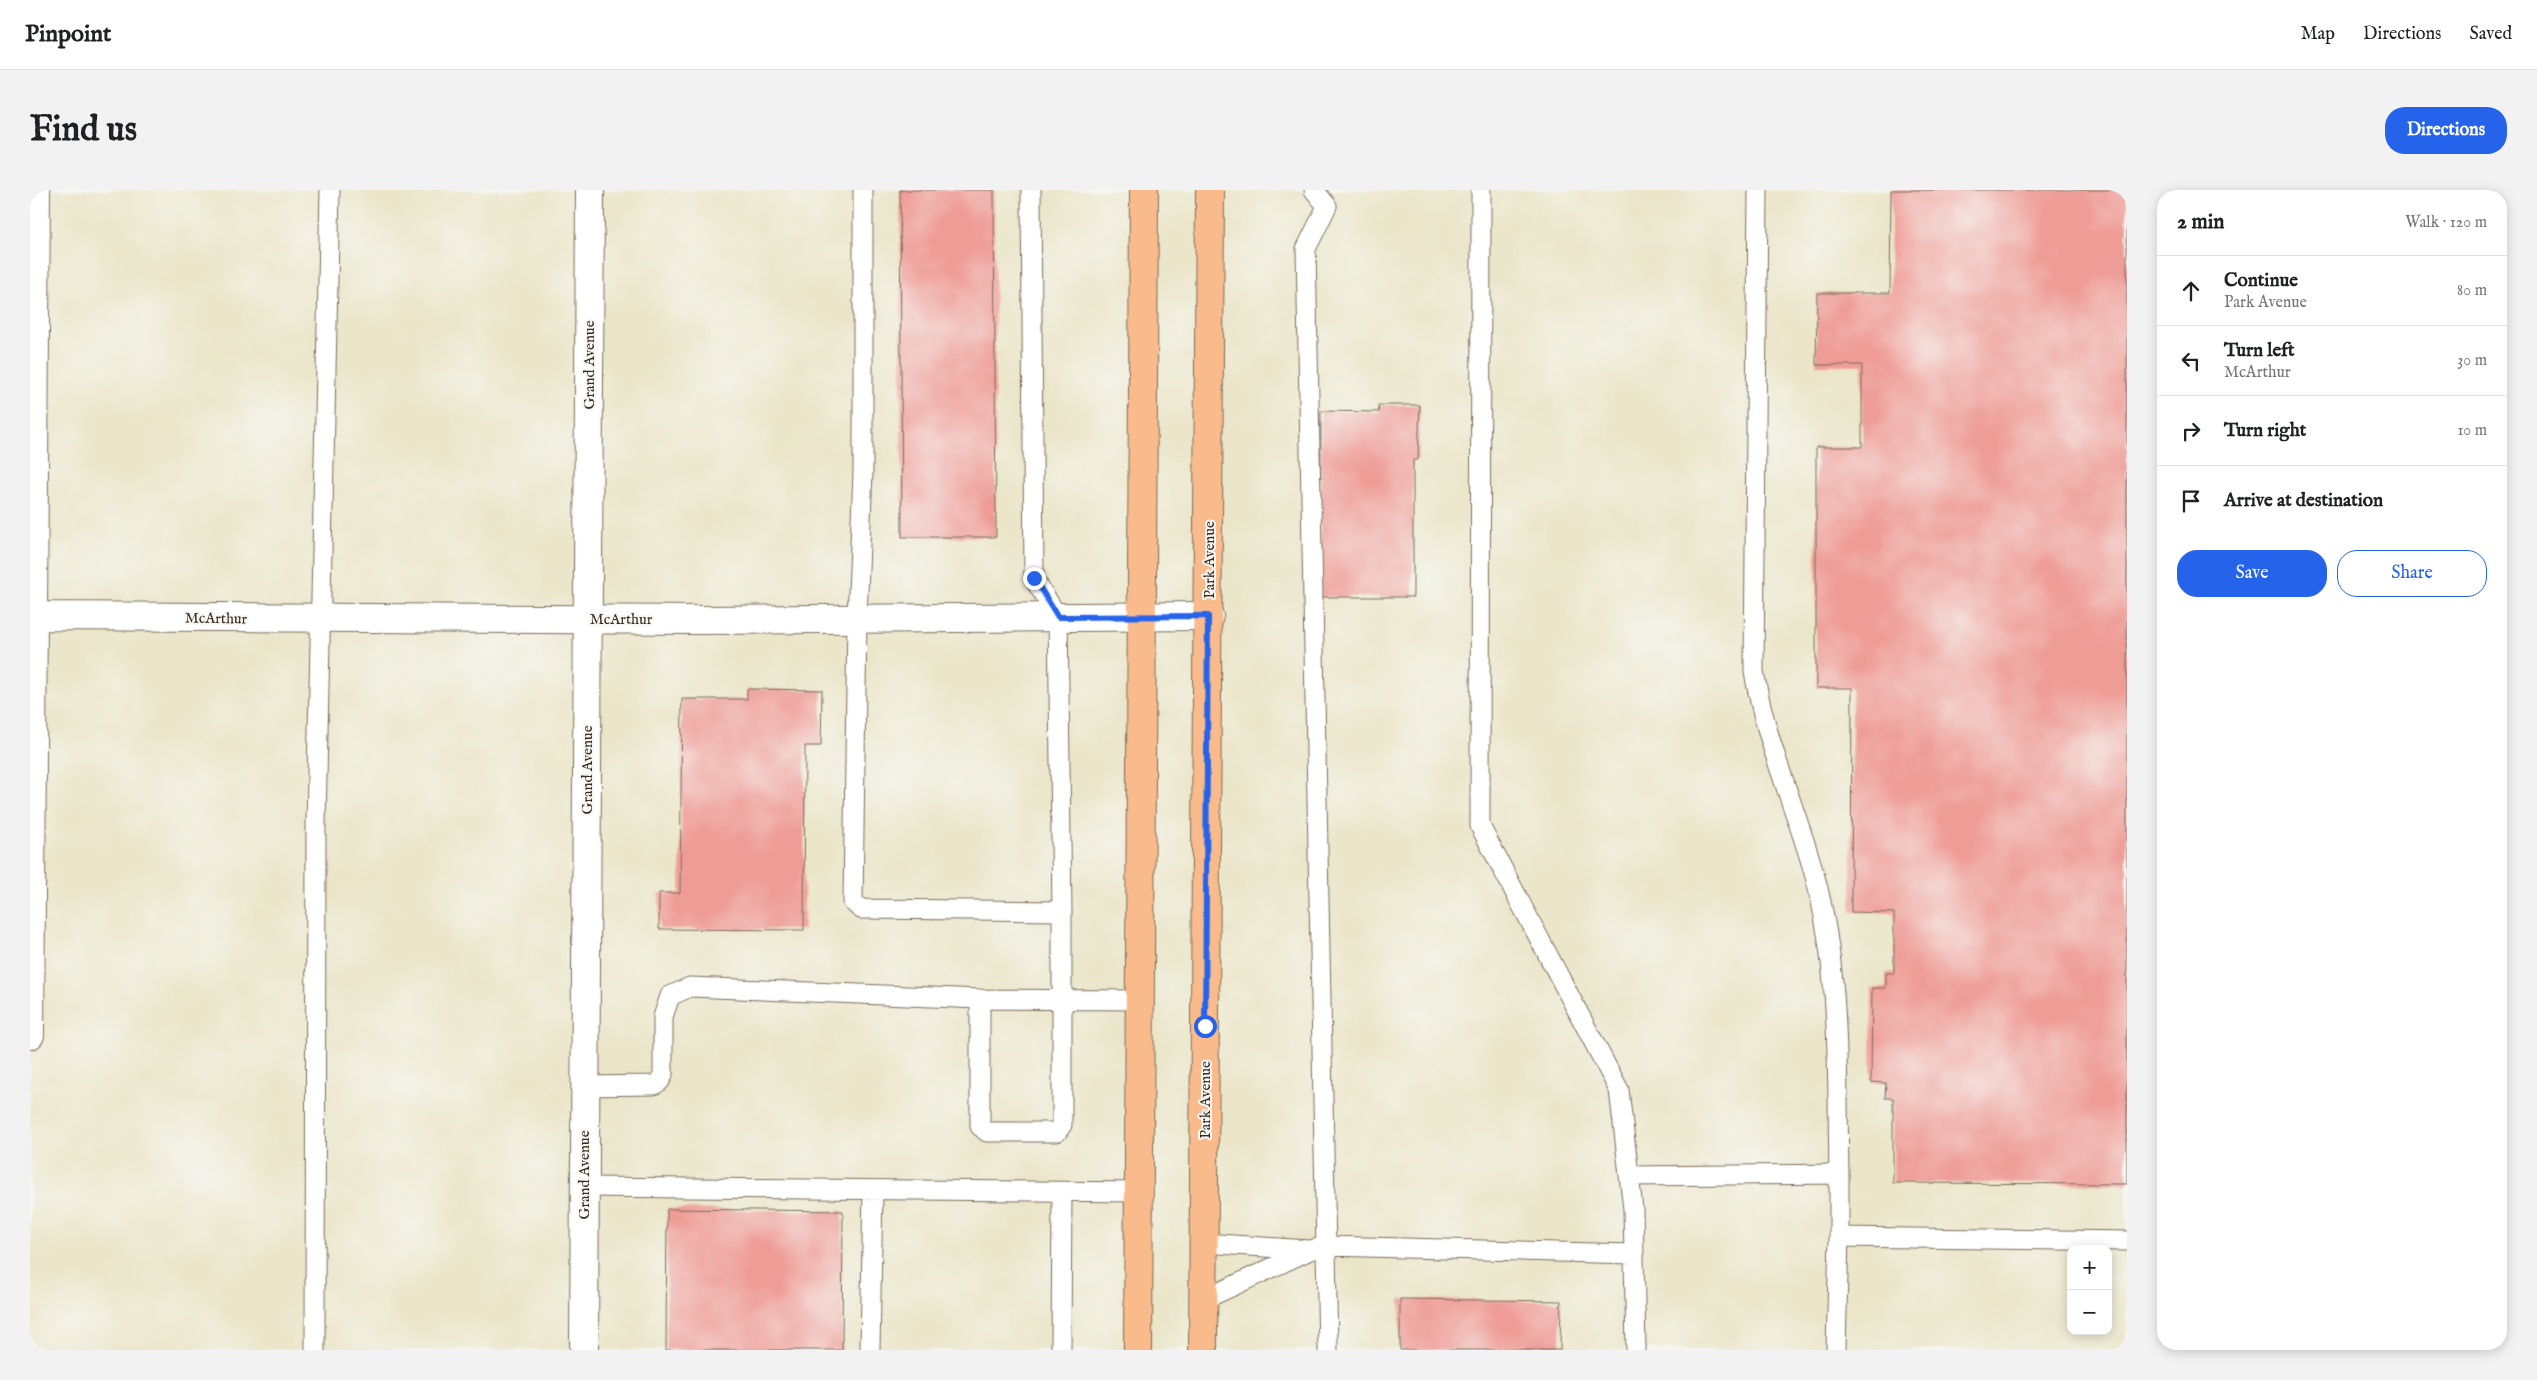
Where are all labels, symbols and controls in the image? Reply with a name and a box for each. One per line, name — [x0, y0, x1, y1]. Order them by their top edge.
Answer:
text: Pinpoint — [25, 19, 111, 50]
text: Map — [2301, 23, 2335, 46]
text: Directions — [2363, 23, 2441, 46]
text: Saved — [2469, 23, 2512, 46]
button: Directions — [2385, 107, 2507, 154]
text: Find us — [30, 108, 137, 153]
text: 2 min — [2177, 209, 2224, 236]
text: Walk · 120 m — [2405, 213, 2487, 233]
text: Continue — [2224, 269, 2298, 293]
icon: ahead — [2177, 277, 2205, 305]
text: 80 m — [2457, 281, 2487, 301]
text: Park Avenue — [2224, 293, 2307, 313]
street label: Grand Avenue — [580, 320, 599, 410]
text: Turn left — [2224, 339, 2295, 363]
icon: left — [2177, 347, 2205, 375]
text: 30 m — [2457, 351, 2487, 371]
text: McArthur — [2224, 363, 2291, 383]
icon: right — [2177, 417, 2205, 445]
text: Turn right — [2224, 419, 2306, 443]
text: 10 m — [2457, 421, 2487, 441]
icon: arrive — [2177, 487, 2205, 515]
text: Arrive at destination — [2224, 489, 2383, 513]
street label: Park Avenue — [1200, 521, 1219, 599]
button: Save — [2177, 550, 2327, 597]
button: Share — [2337, 550, 2487, 597]
route end — [1023, 567, 1046, 590]
street label: McArthur — [185, 608, 248, 629]
street label: McArthur — [590, 610, 653, 629]
street label: Grand Avenue — [578, 725, 597, 815]
route start — [1194, 1015, 1217, 1038]
street label: Park Avenue — [1196, 1061, 1215, 1139]
street label: Grand Avenue — [575, 1130, 594, 1220]
map controls — [2067, 1245, 2112, 1335]
button: + — [2067, 1245, 2112, 1290]
button: − — [2067, 1290, 2112, 1335]

